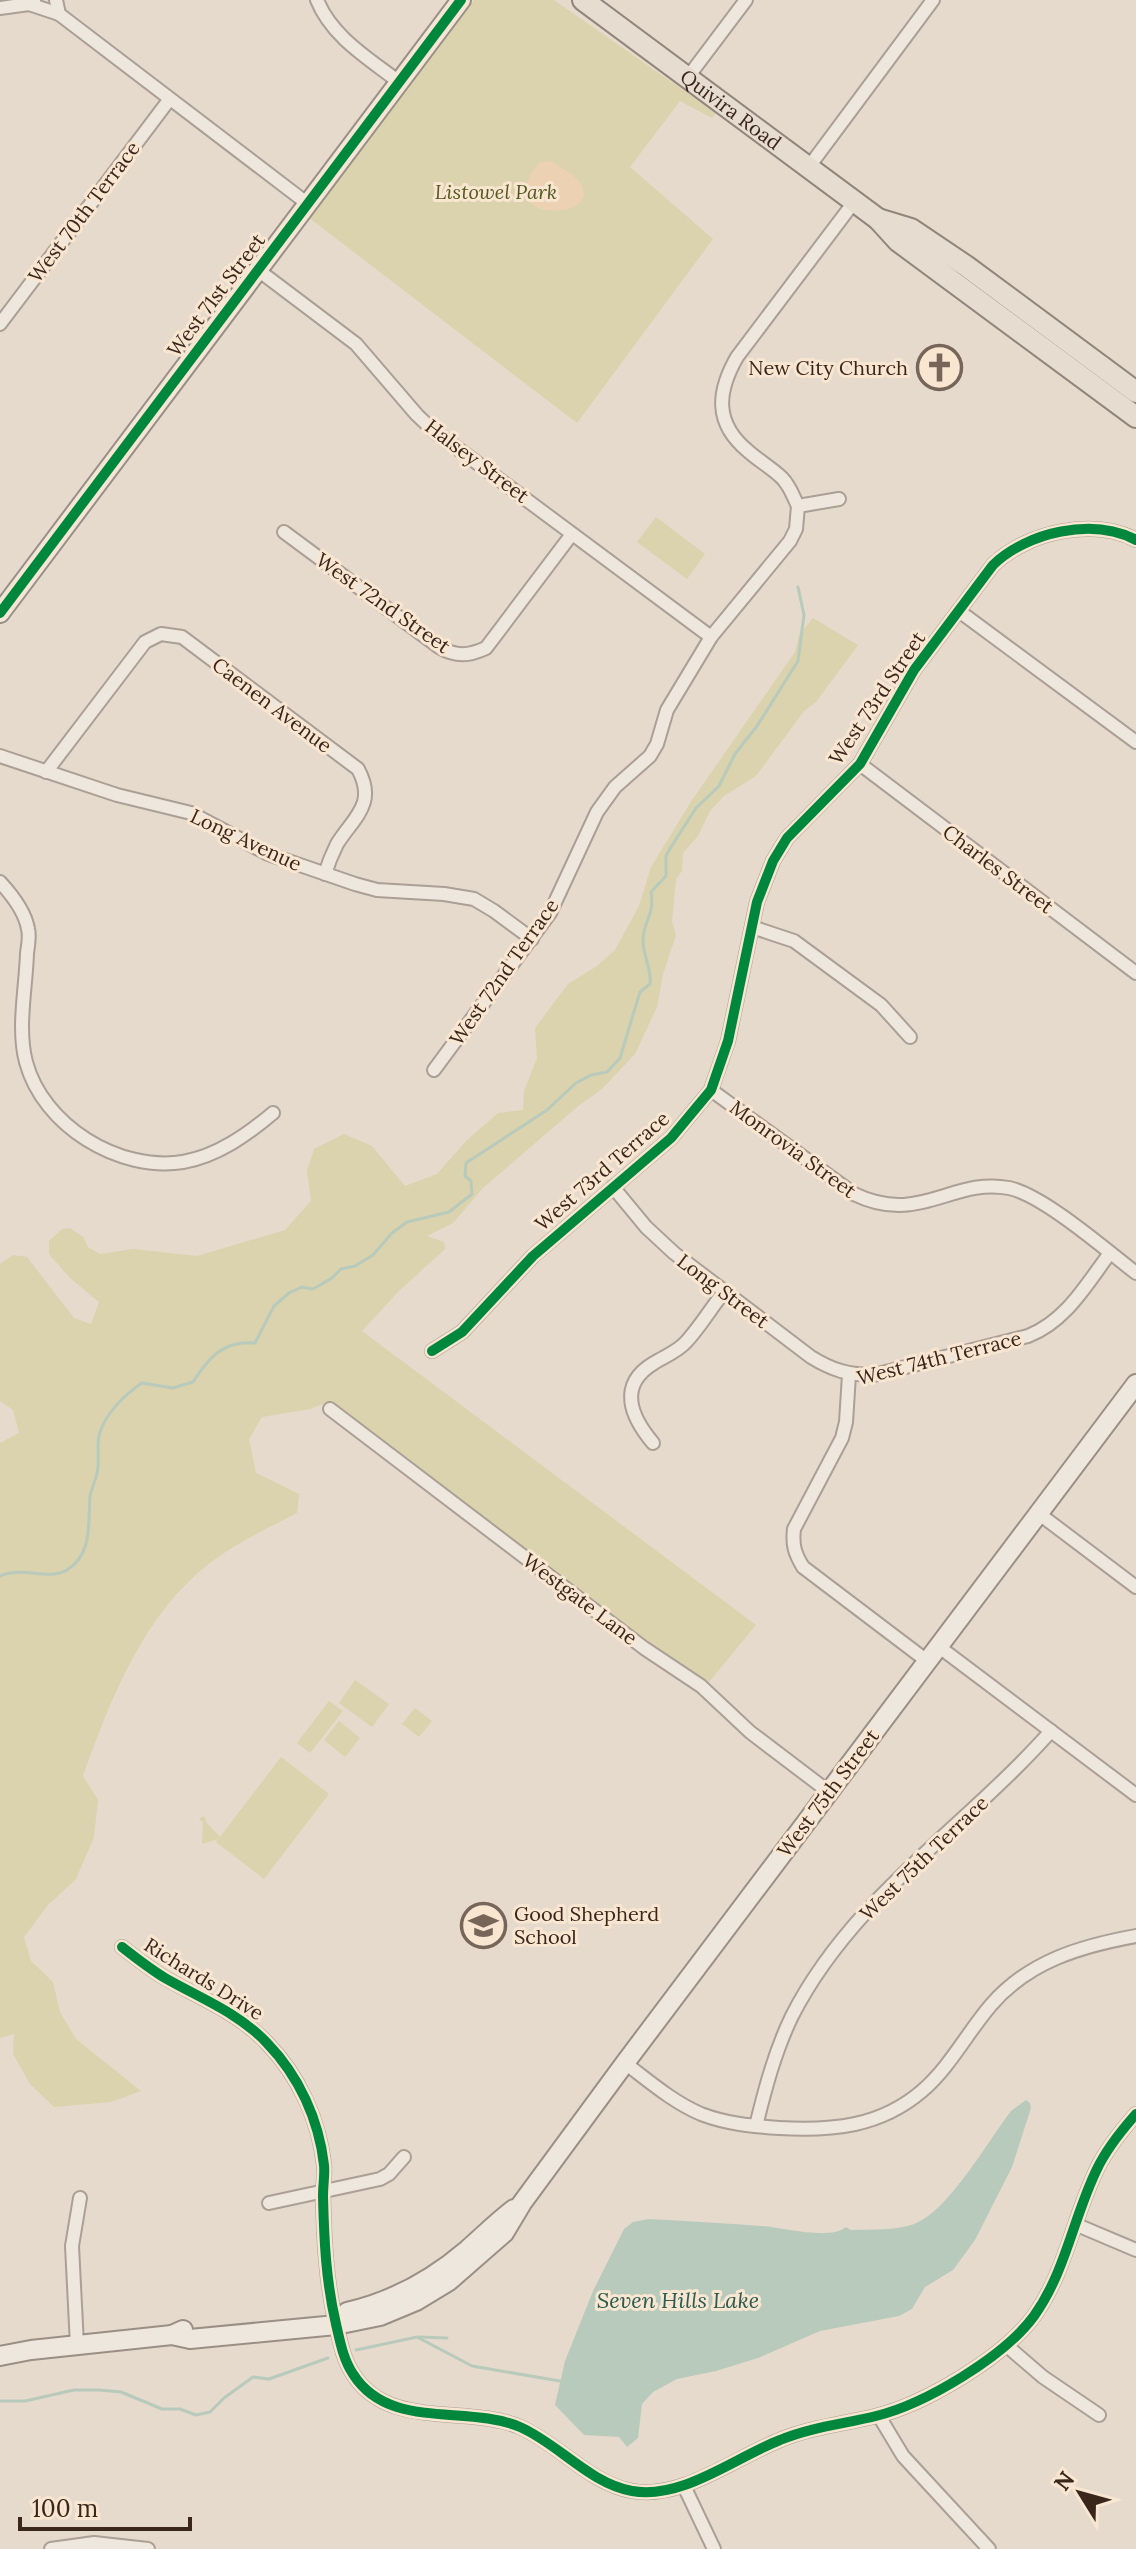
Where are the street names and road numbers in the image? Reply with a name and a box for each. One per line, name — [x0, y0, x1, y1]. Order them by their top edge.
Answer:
street label: Quivira Road — [675, 64, 787, 155]
street label: West 70th Terrace — [22, 136, 145, 287]
street label: West 71st Street — [161, 228, 270, 361]
street label: Halsey Street — [420, 413, 534, 508]
street label: West 72nd Street — [311, 547, 455, 658]
street label: West 73rd Street — [823, 626, 930, 769]
street label: Caenen Avenue — [208, 651, 337, 758]
street label: Long Avenue — [187, 803, 306, 876]
street label: Charles Street — [938, 819, 1059, 919]
street label: West 72nd Terrace — [444, 894, 564, 1050]
street label: Monrovia Street — [725, 1094, 862, 1203]
street label: West 73rd Terrace — [529, 1105, 674, 1236]
street label: Long Street — [672, 1248, 774, 1333]
street label: West 74th Terrace — [854, 1325, 1024, 1390]
street label: Westgate Lane — [518, 1547, 643, 1650]
street label: West 75th Street — [771, 1723, 884, 1862]
street label: West 75th Terrace — [854, 1790, 993, 1925]
street label: Richards Drive — [140, 1932, 269, 2025]

